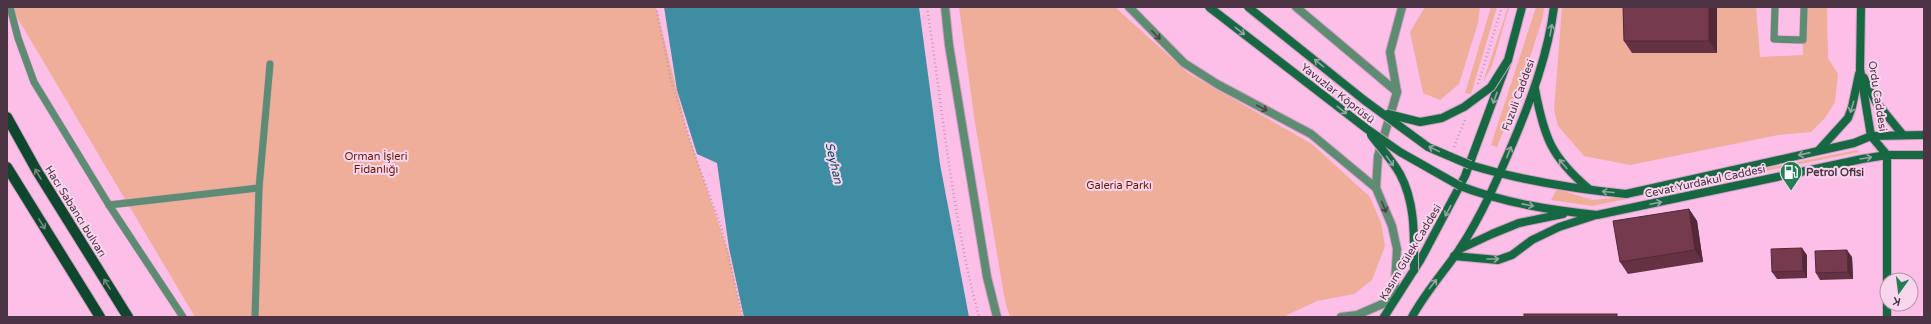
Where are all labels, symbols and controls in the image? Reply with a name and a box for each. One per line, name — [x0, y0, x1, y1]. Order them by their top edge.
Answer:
one-way arrow — [1547, 24, 1555, 37]
one-way arrow — [1234, 27, 1245, 35]
one-way arrow — [1151, 30, 1161, 40]
street label: Fuzuli Caddesi — [1499, 57, 1537, 133]
one-way arrow — [1313, 59, 1324, 68]
street label: Ordu Caddesi — [1866, 60, 1890, 132]
street label: Yavuzlar Köprüsü — [1298, 61, 1377, 126]
one-way arrow — [1490, 91, 1498, 103]
one-way arrow — [1847, 101, 1855, 113]
one-way arrow — [1256, 105, 1268, 112]
one-way arrow — [1337, 106, 1348, 115]
water label: Seyhan — [822, 141, 846, 186]
one-way arrow — [1428, 145, 1440, 152]
one-way arrow — [1506, 147, 1513, 159]
park label: Orman İşleri Fidanlığı — [344, 150, 408, 176]
one-way arrow — [1798, 150, 1811, 158]
one-way arrow — [1859, 154, 1872, 162]
one-way arrow — [1386, 155, 1394, 166]
one-way arrow — [1559, 159, 1568, 169]
fuel station icon: Petrol Ofisi — [1778, 159, 1804, 192]
street label: Cevat Yurdakul Caddesi — [1644, 162, 1767, 201]
street label: Hacı Sabancı bulvarı — [42, 163, 109, 259]
place label: Petrol Ofisi — [1806, 166, 1864, 179]
one-way arrow — [34, 168, 42, 180]
park label: Galeria Parkı — [1086, 179, 1152, 192]
one-way arrow — [1602, 188, 1615, 196]
one-way arrow — [1649, 198, 1662, 206]
one-way arrow — [1381, 201, 1388, 213]
street label: Kasım Gülek Caddesi — [1377, 202, 1444, 302]
one-way arrow — [1521, 202, 1534, 210]
one-way arrow — [1443, 205, 1451, 217]
one-way arrow — [38, 218, 46, 229]
one-way arrow — [1486, 255, 1499, 263]
north arrow — [1879, 272, 1919, 312]
one-way arrow — [103, 278, 111, 290]
one-way arrow — [1428, 279, 1437, 290]
text: K — [1891, 294, 1902, 308]

